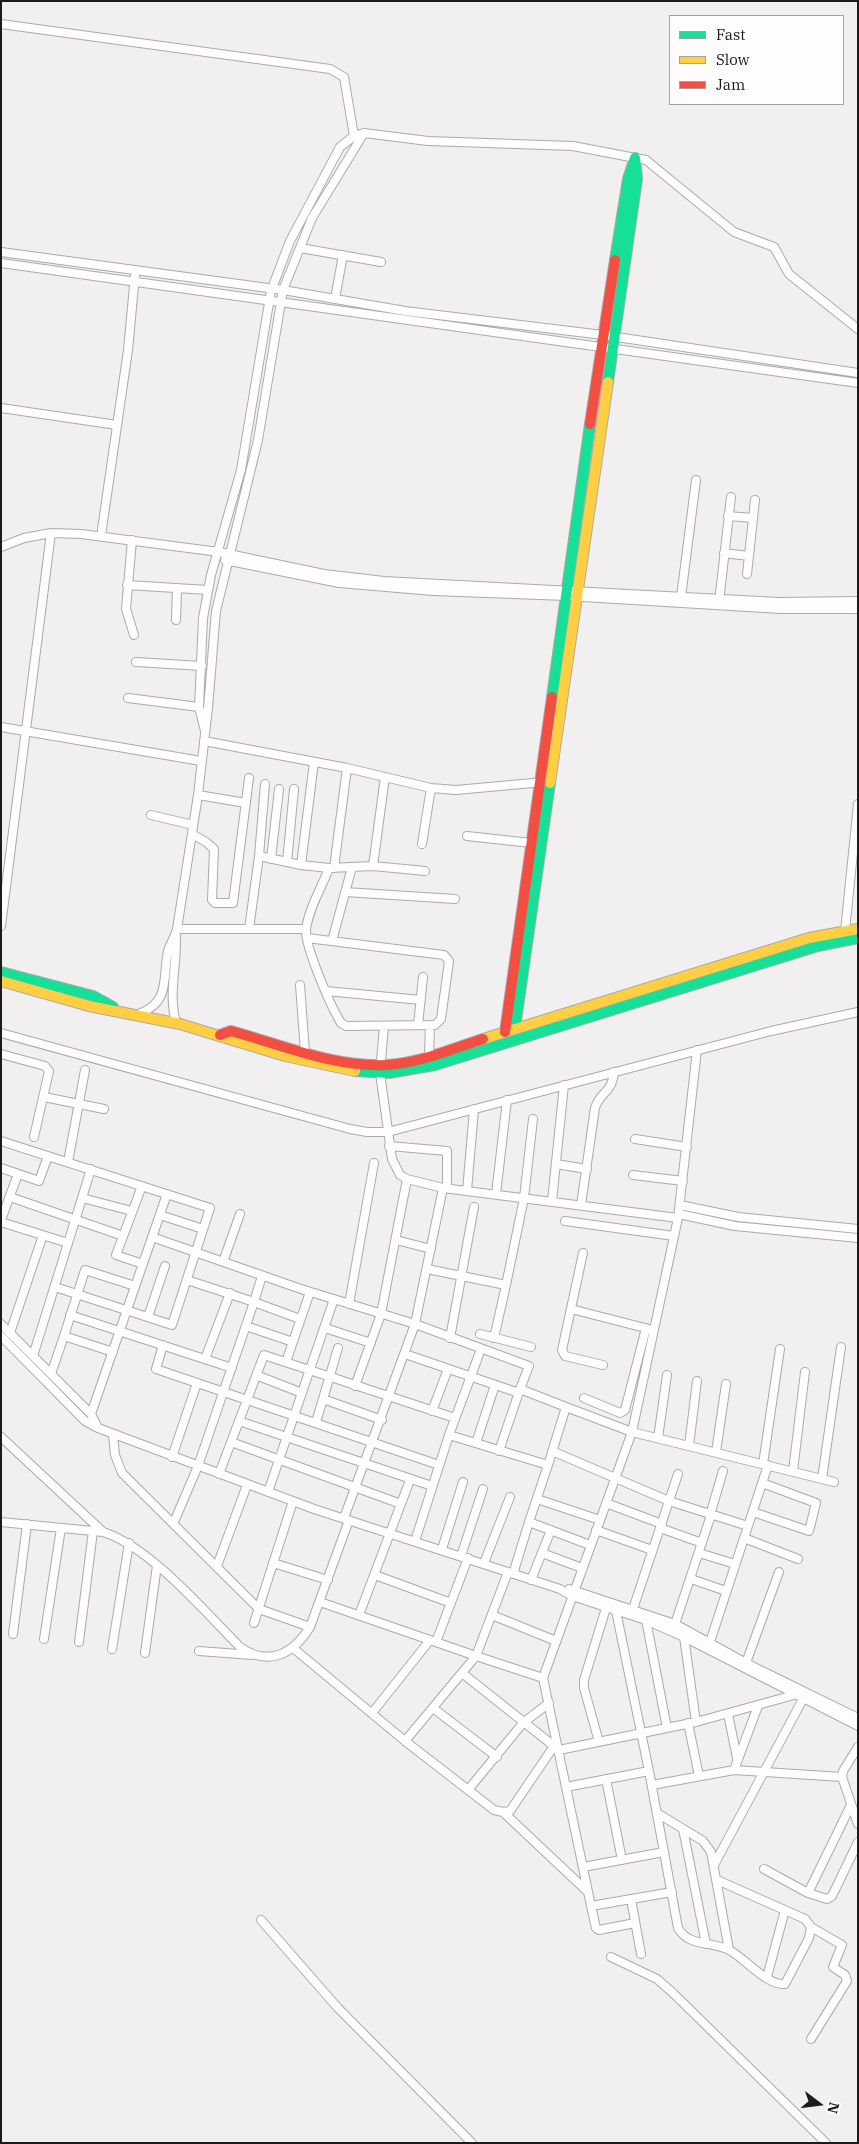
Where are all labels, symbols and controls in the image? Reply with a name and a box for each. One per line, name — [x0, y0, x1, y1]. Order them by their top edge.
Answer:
legend — [669, 15, 844, 105]
text: Fast — [716, 25, 746, 44]
text: Slow — [716, 50, 749, 69]
text: Jam — [716, 75, 745, 94]
north arrow — [794, 2079, 844, 2129]
text: N — [823, 2100, 844, 2116]

